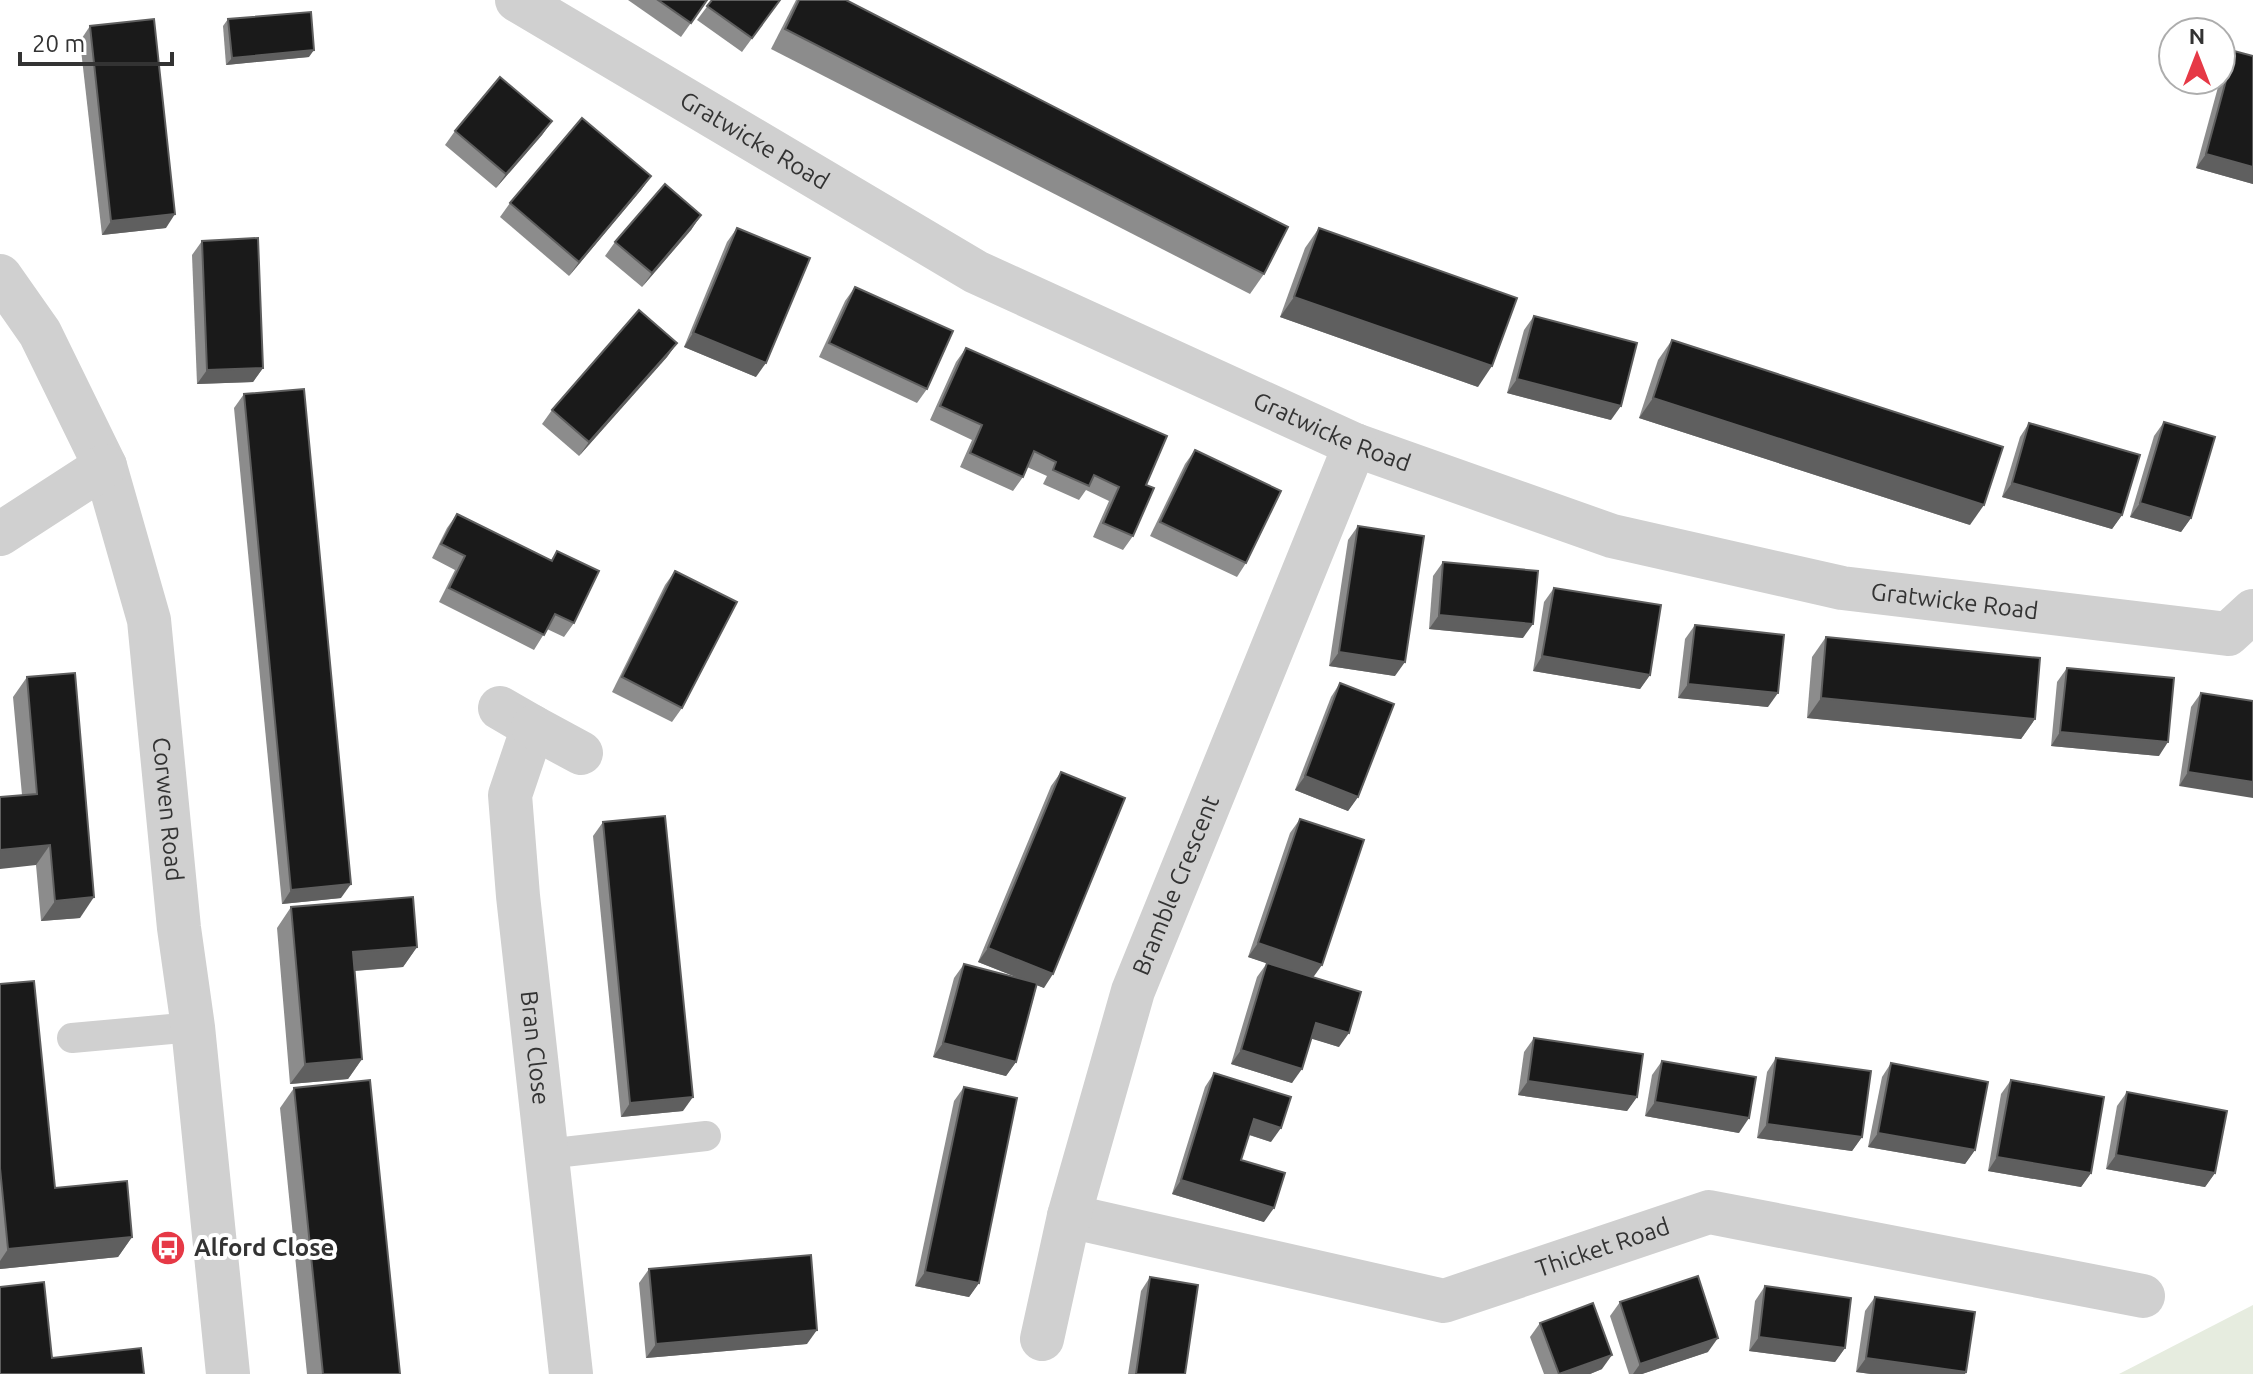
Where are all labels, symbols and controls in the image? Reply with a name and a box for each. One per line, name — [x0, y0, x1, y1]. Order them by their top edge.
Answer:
scale bar — [20, 16, 172, 66]
north arrow — [2157, 16, 2237, 96]
text: N — [2189, 23, 2205, 48]
text: 20 m — [32, 30, 85, 57]
street label: Gratwicke Road — [675, 86, 834, 195]
street label: Gratwicke Road — [1249, 386, 1414, 477]
street label: Gratwicke Road — [1870, 578, 2040, 624]
street label: Corwen Road — [147, 736, 188, 883]
street label: Bramble Crescent — [1127, 791, 1224, 979]
street label: Bran Close — [516, 989, 555, 1106]
street label: Thicket Road — [1532, 1212, 1673, 1282]
bus stop icon: Alford Close — [149, 1229, 187, 1267]
place label: Alford Close — [194, 1234, 334, 1261]

